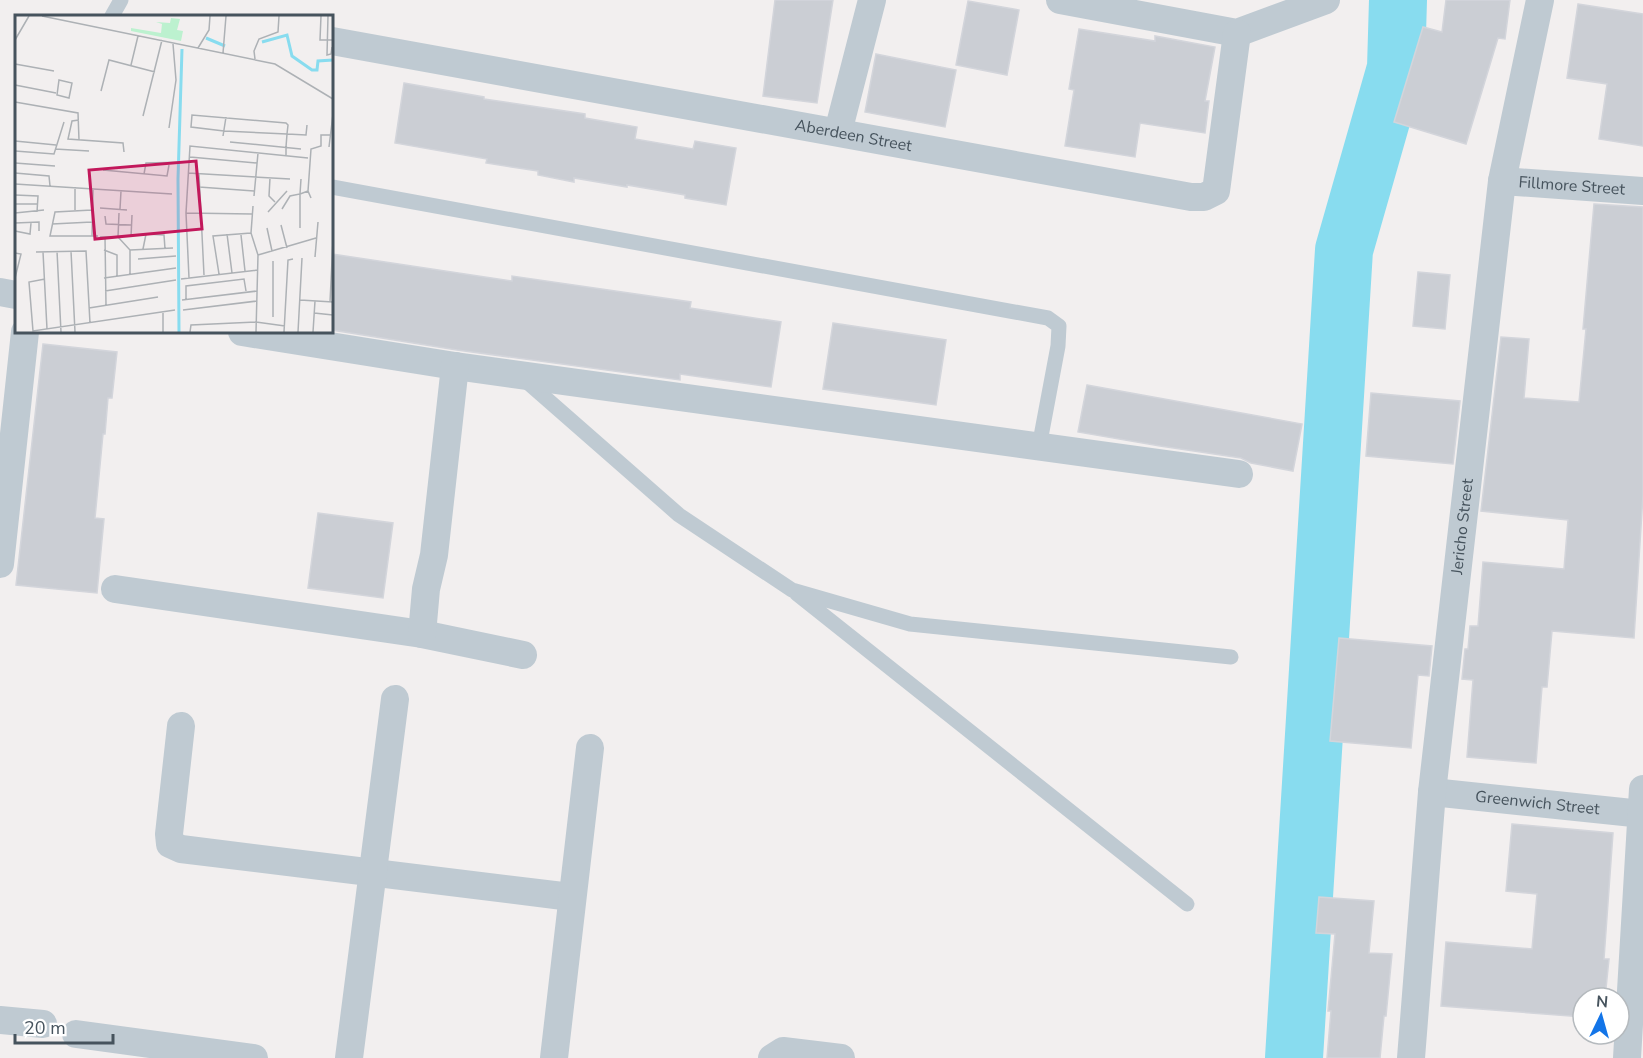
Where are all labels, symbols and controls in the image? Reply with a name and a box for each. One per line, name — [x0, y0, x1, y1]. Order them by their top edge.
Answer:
inset map — [15, 15, 333, 333]
street label: Aberdeen Street — [793, 114, 914, 157]
street label: Fillmore Street — [1518, 171, 1626, 201]
street label: Jericho Street — [1446, 477, 1479, 577]
street label: Greenwich Street — [1474, 786, 1601, 820]
north arrow — [1571, 986, 1631, 1046]
text: N — [1595, 991, 1609, 1014]
scale bar — [15, 1007, 112, 1045]
text: 20 m — [24, 1016, 66, 1040]

